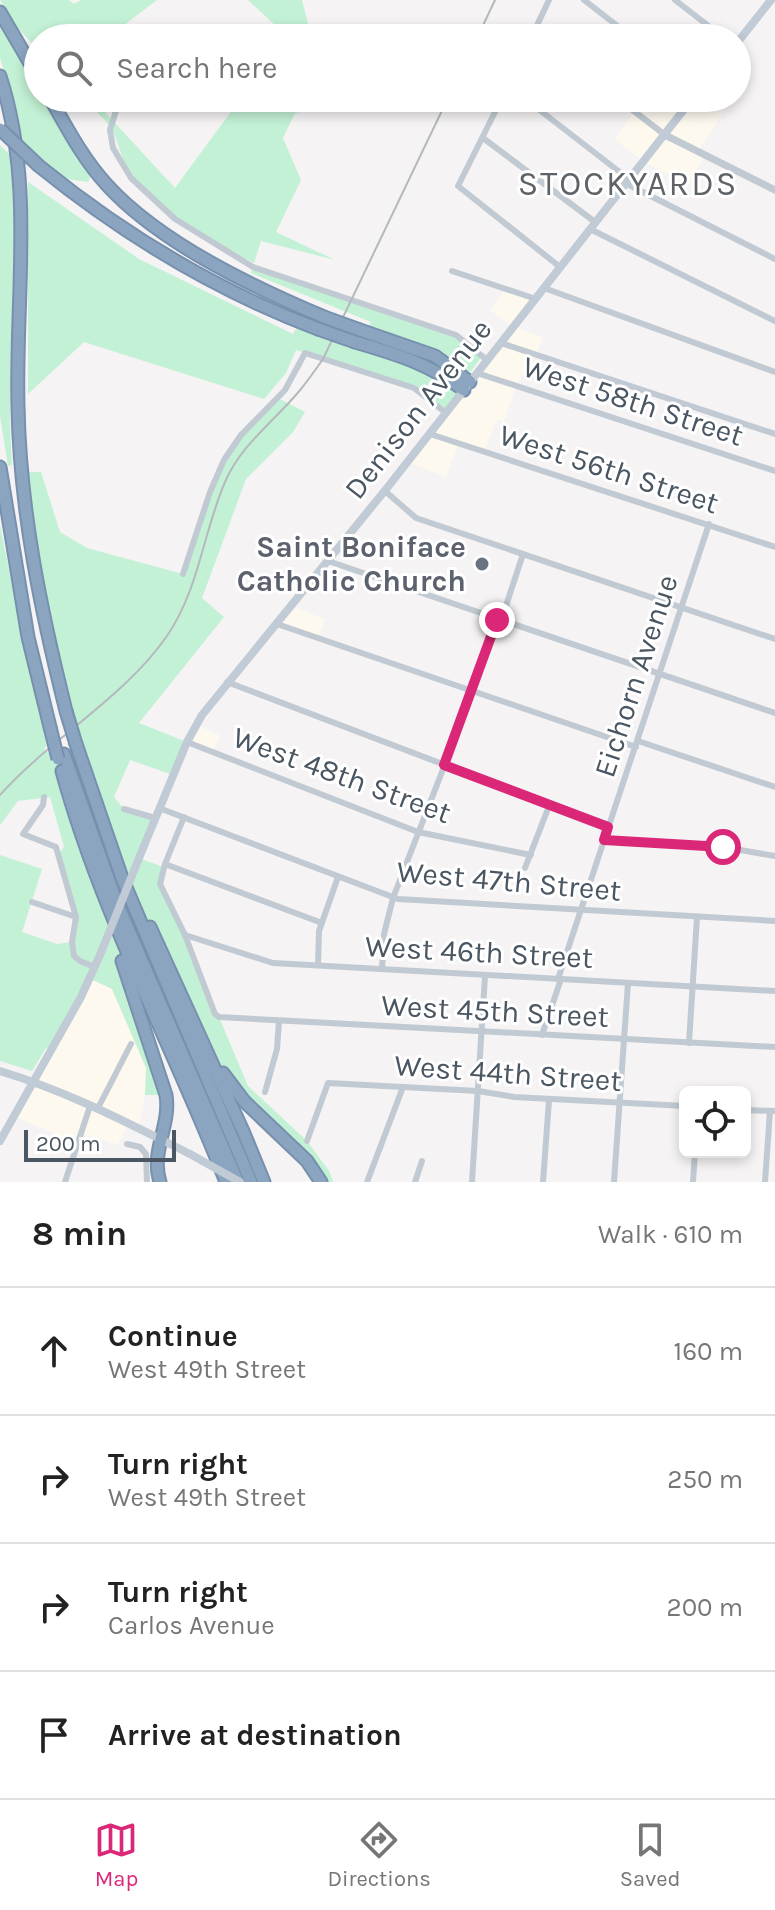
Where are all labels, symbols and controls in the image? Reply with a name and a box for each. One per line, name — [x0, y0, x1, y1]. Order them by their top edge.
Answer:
search box — [24, 24, 751, 112]
icon: search — [52, 46, 96, 90]
text: Search here — [116, 50, 277, 86]
district label: STOCKYARDS — [518, 164, 738, 204]
street label: Denison Avenue — [337, 312, 499, 506]
street label: West 58th Street — [518, 348, 748, 454]
street label: West 56th Street — [495, 417, 723, 521]
place label: Saint Boniface Catholic Church — [237, 529, 466, 599]
marker: Saint Boniface Catholic Church — [473, 555, 491, 573]
street label: Eichorn Avenue — [586, 570, 686, 782]
route end — [479, 602, 515, 638]
street label: West 48th Street — [228, 719, 456, 831]
route start — [705, 829, 741, 865]
street label: West 47th Street — [395, 853, 623, 909]
street label: West 46th Street — [364, 928, 594, 976]
street label: West 45th Street — [380, 987, 610, 1035]
street label: West 44th Street — [393, 1047, 623, 1099]
map controls — [679, 1086, 751, 1158]
button: locate — [679, 1086, 751, 1158]
scale bar — [24, 1126, 176, 1162]
text: 200 m — [36, 1131, 101, 1157]
text: 8 min — [32, 1214, 127, 1254]
text: Walk · 610 m — [598, 1219, 743, 1250]
text: Continue — [108, 1318, 238, 1354]
icon: ahead — [32, 1329, 76, 1373]
text: 160 m — [674, 1336, 743, 1367]
text: West 49th Street — [108, 1354, 306, 1385]
text: Turn right — [108, 1446, 248, 1482]
icon: right — [32, 1457, 76, 1501]
text: 250 m — [667, 1464, 743, 1495]
text: West 49th Street — [108, 1482, 306, 1513]
text: Turn right — [108, 1574, 248, 1610]
icon: right — [32, 1585, 76, 1629]
text: 200 m — [667, 1592, 743, 1623]
text: Carlos Avenue — [108, 1610, 275, 1641]
icon: arrive — [32, 1713, 76, 1757]
text: Arrive at destination — [108, 1717, 402, 1753]
tab: Map — [94, 1818, 138, 1892]
tab: Directions — [327, 1818, 431, 1892]
tab: Saved — [620, 1818, 681, 1892]

